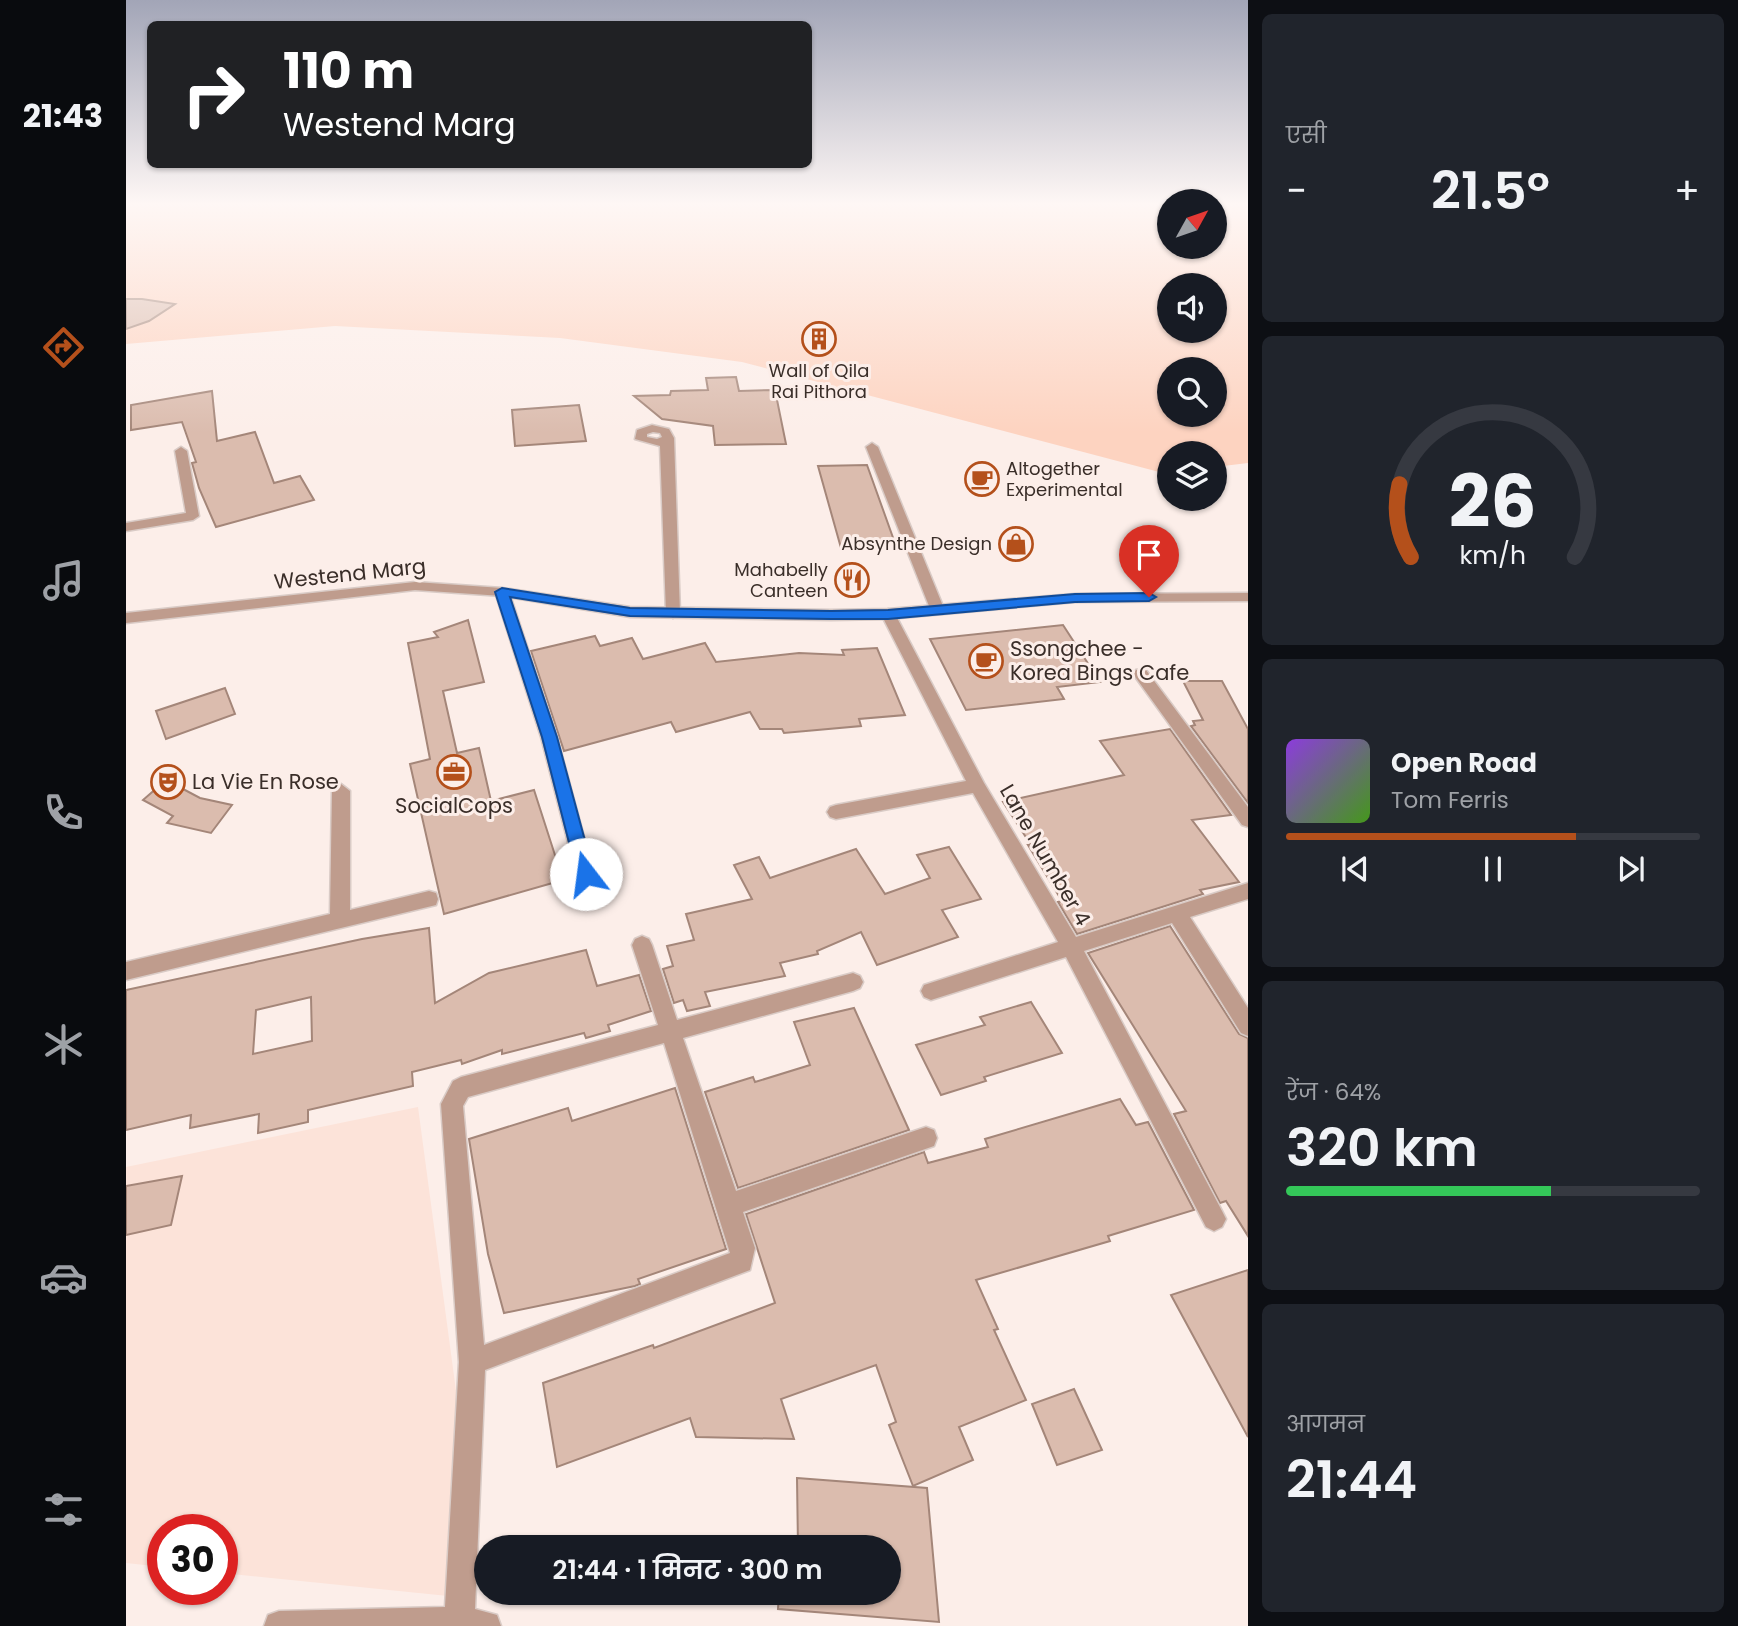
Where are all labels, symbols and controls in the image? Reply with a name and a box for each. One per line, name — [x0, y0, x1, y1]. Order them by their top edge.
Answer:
text: 110 m — [283, 37, 414, 105]
icon: right — [168, 49, 259, 140]
text: 21:43 — [23, 93, 103, 138]
text: Westend Marg — [283, 102, 516, 147]
text: एसी — [1286, 119, 1327, 151]
text: 21.5° — [1431, 154, 1550, 227]
text: − — [1286, 164, 1307, 217]
text: + — [1674, 164, 1700, 217]
north arrow — [1157, 189, 1227, 259]
map controls — [1157, 189, 1227, 511]
button: sound — [1157, 273, 1227, 343]
building icon: Wall of Qila Rai Pithora — [800, 320, 838, 358]
icon: directions — [39, 323, 88, 372]
button: search — [1157, 357, 1227, 427]
place label: Wall of Qila Rai Pithora — [769, 358, 869, 404]
button: layers — [1157, 441, 1227, 511]
text: 26 — [1449, 451, 1537, 552]
place label: Altogether Experimental — [1006, 456, 1123, 502]
cafe icon: Altogether Experimental — [963, 460, 1001, 498]
shop icon: Absynthe Design — [997, 525, 1035, 563]
pin — [1119, 525, 1179, 597]
place label: Absynthe Design — [841, 531, 992, 556]
icon: arrive — [1130, 536, 1168, 574]
text: km/h — [1460, 537, 1526, 572]
street label: Westend Marg — [272, 551, 427, 596]
icon: music — [39, 556, 88, 605]
place label: Mahabelly Canteen — [734, 557, 828, 603]
restaurant icon: Mahabelly Canteen — [833, 561, 871, 599]
place label: Ssongchee - Korea Bings Cafe — [1010, 634, 1189, 687]
cafe icon: Ssongchee - Korea Bings Cafe — [967, 642, 1005, 680]
text: Open Road — [1391, 745, 1537, 781]
office icon: SocialCops — [435, 753, 473, 791]
theatre icon: La Vie En Rose — [149, 763, 187, 801]
place label: La Vie En Rose — [192, 767, 339, 796]
street label: Lane Number 4 — [993, 779, 1098, 931]
text: Tom Ferris — [1391, 784, 1509, 816]
icon: phone — [39, 788, 88, 837]
place label: SocialCops — [395, 791, 513, 820]
position arrow — [549, 837, 623, 911]
icon: previous — [1336, 850, 1374, 888]
icon: pause — [1474, 850, 1512, 888]
icon: next — [1612, 850, 1650, 888]
icon: climate — [39, 1020, 88, 1069]
text: रेंज · 64% — [1286, 1076, 1381, 1108]
text: 320 km — [1286, 1111, 1478, 1184]
icon: car — [39, 1253, 88, 1302]
text: आगमन — [1286, 1408, 1365, 1440]
text: 21:44 — [1286, 1443, 1417, 1516]
icon: filters — [39, 1485, 88, 1534]
speed limit sign: 30 — [147, 1514, 238, 1605]
text: 21:44 · 1 मिनट · 300 m — [553, 1552, 822, 1588]

